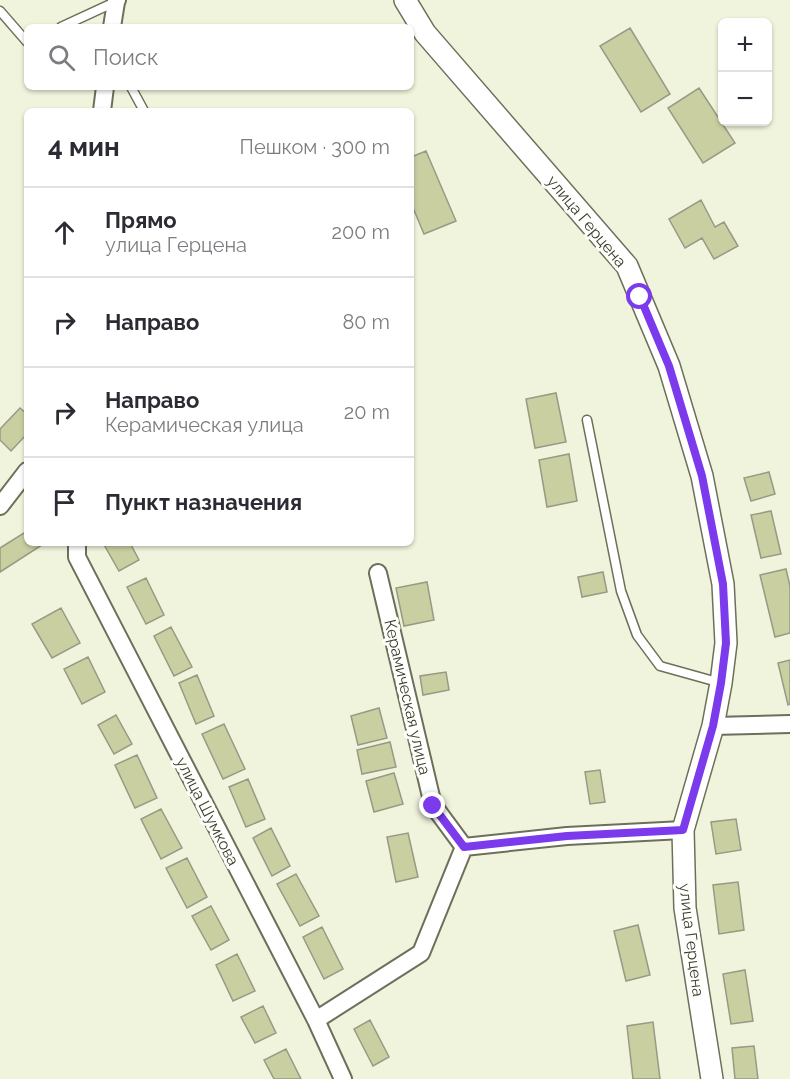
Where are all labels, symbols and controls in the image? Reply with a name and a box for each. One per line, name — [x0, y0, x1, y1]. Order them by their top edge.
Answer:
map controls — [718, 18, 772, 126]
button: + — [718, 18, 772, 72]
search box — [24, 24, 414, 90]
icon: search — [45, 41, 78, 74]
text: Поиск — [93, 44, 158, 70]
button: − — [718, 72, 772, 126]
text: 4 мин — [48, 132, 120, 162]
text: Пешком · 300 m — [240, 135, 390, 159]
street label: улица Герцена — [543, 172, 630, 271]
text: Прямо — [105, 207, 177, 233]
icon: ahead — [48, 216, 81, 249]
text: 200 m — [332, 220, 390, 244]
text: улица Герцена — [105, 233, 247, 257]
route start — [626, 283, 652, 309]
icon: right — [48, 306, 81, 339]
text: Направо — [105, 309, 199, 335]
text: 80 m — [342, 310, 390, 334]
text: Направо — [105, 387, 199, 413]
icon: right — [48, 396, 81, 429]
text: 20 m — [344, 400, 390, 424]
text: Керамическая улица — [105, 413, 304, 437]
icon: arrive — [48, 486, 81, 519]
text: Пункт назначения — [105, 489, 302, 515]
street label: Керамическая улица — [380, 618, 435, 777]
street label: улица Шумкова — [172, 754, 243, 869]
route end — [419, 792, 445, 818]
street label: улица Герцена — [675, 883, 708, 998]

